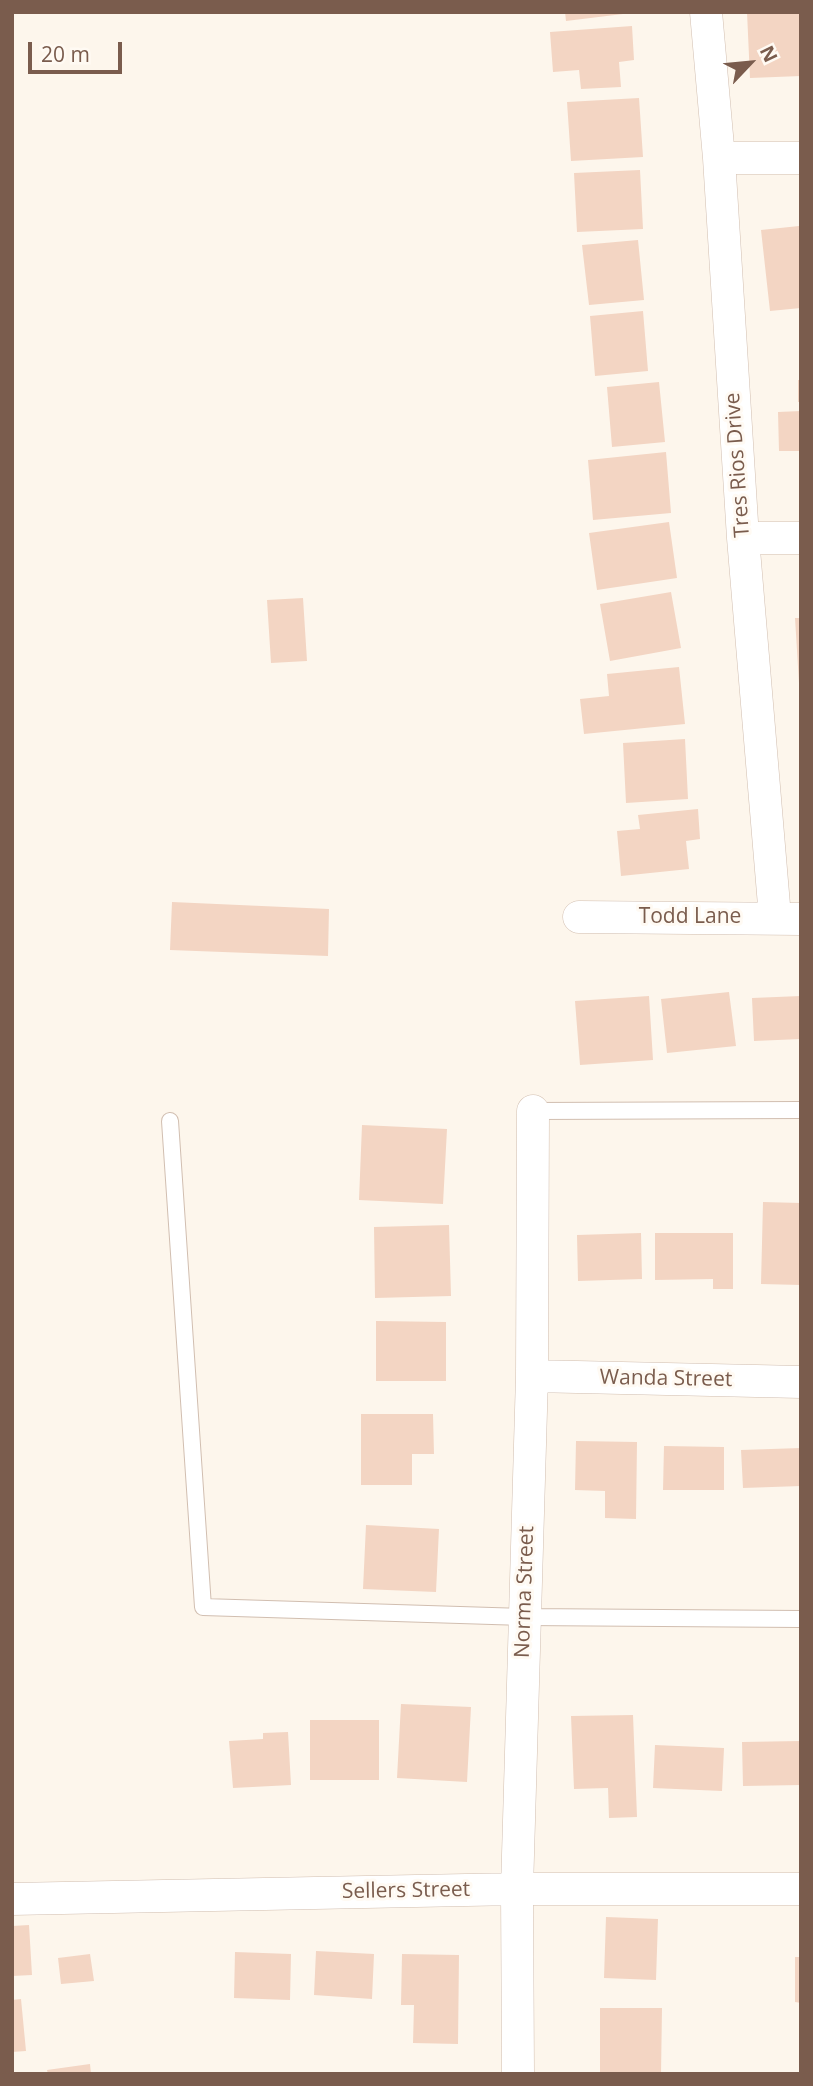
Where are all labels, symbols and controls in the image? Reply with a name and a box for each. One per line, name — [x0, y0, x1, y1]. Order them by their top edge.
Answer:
scale bar — [32, 28, 126, 72]
north arrow — [715, 28, 785, 98]
text: 20 m — [41, 40, 90, 68]
text: N — [754, 41, 784, 66]
street label: Tres Rios Drive — [720, 392, 756, 538]
street label: Todd Lane — [639, 904, 741, 930]
street label: Wanda Street — [600, 1365, 732, 1393]
street label: Norma Street — [510, 1525, 540, 1659]
street label: Sellers Street — [342, 1877, 470, 1905]

